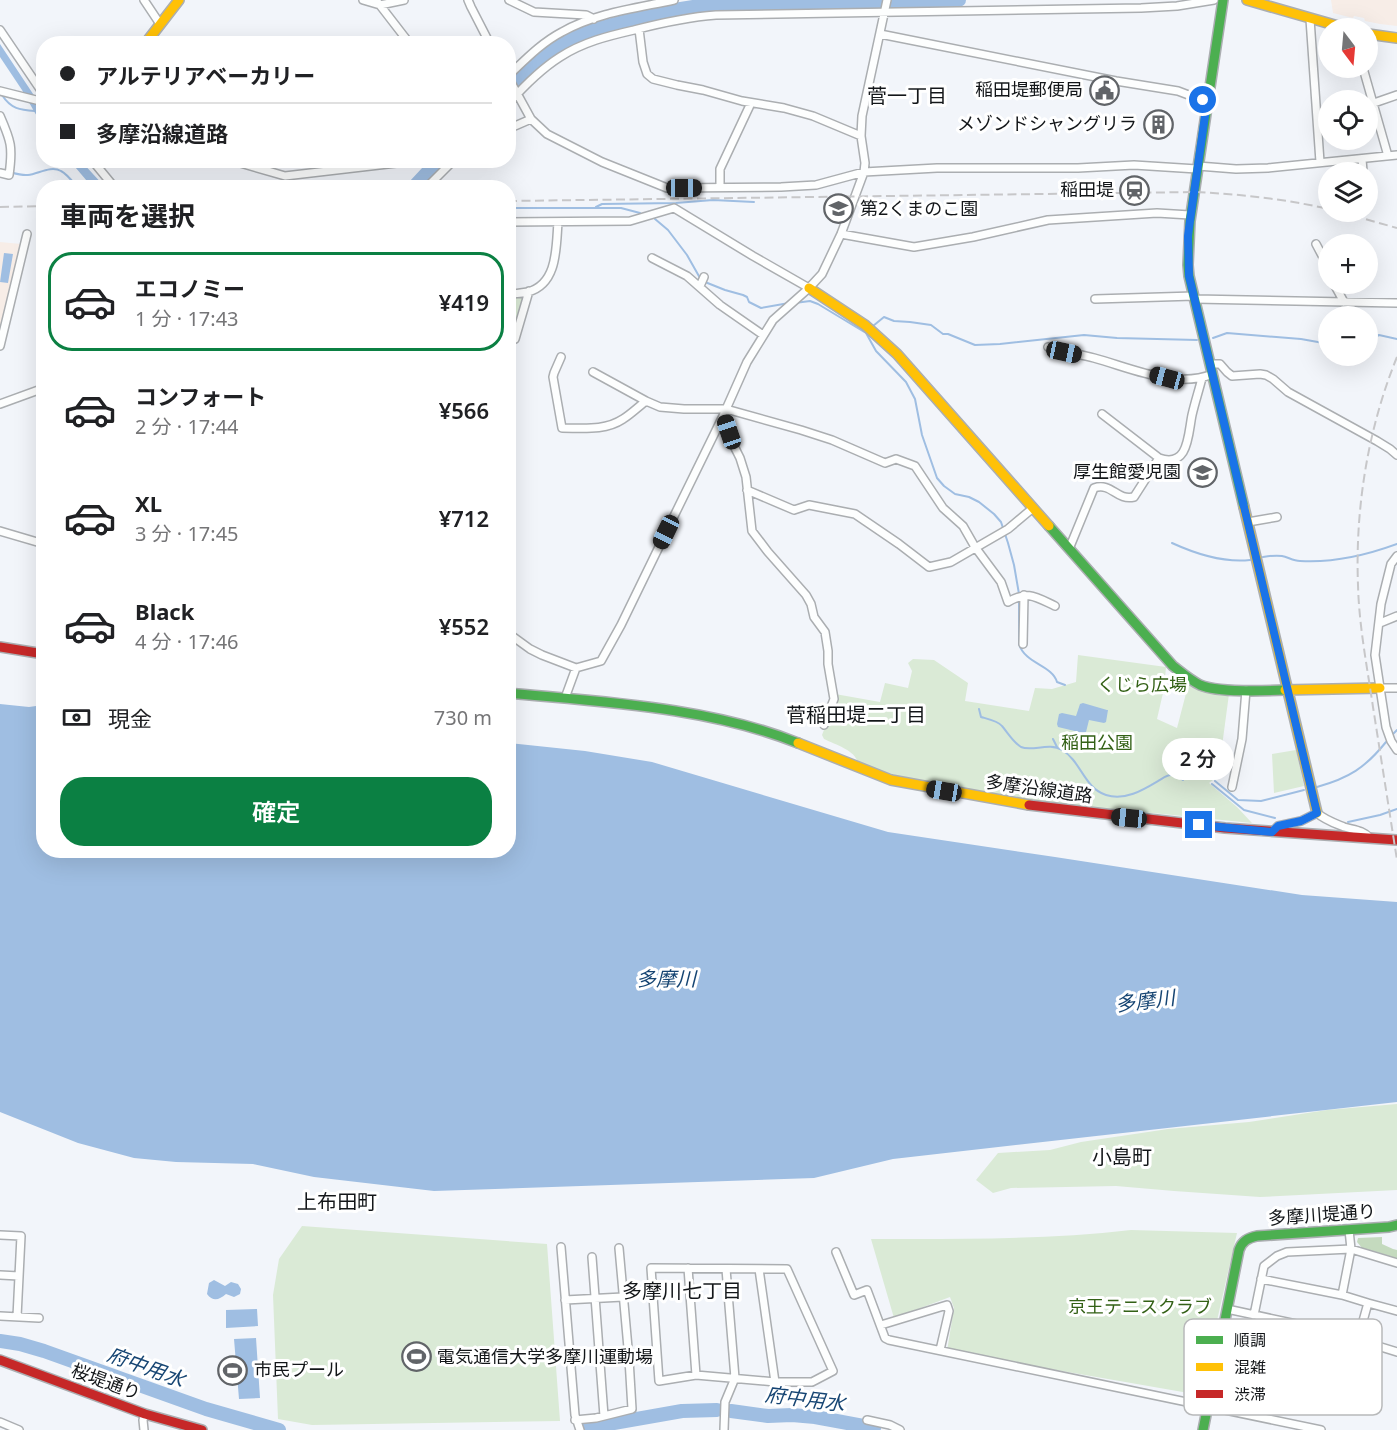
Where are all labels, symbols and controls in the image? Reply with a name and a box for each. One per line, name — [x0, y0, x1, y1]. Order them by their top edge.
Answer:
north arrow — [1318, 18, 1378, 78]
map controls — [1318, 18, 1378, 366]
text: アルテリアベーカリー — [96, 60, 315, 90]
public building icon: 稲田堤郵便局 — [1088, 74, 1120, 106]
place label: 稲田堤郵便局 — [975, 77, 1083, 101]
district label: 菅一丁目 — [867, 82, 947, 109]
route start — [1189, 86, 1216, 113]
button: locate — [1318, 90, 1378, 150]
building icon: メゾンドシャングリラ — [1142, 108, 1174, 140]
place label: メゾンドシャングリラ — [957, 111, 1137, 135]
text: 多摩沿線道路 — [96, 118, 228, 148]
button: layers — [1318, 162, 1378, 222]
station icon: 稲田堤 — [1119, 174, 1151, 206]
place label: 稲田堤 — [1060, 177, 1114, 201]
car — [666, 179, 702, 197]
school or university icon: 第2くまのこ園 — [823, 193, 855, 225]
place label: 第2くまのこ園 — [860, 196, 978, 220]
text: 車両を選択 — [60, 197, 195, 234]
button: + — [1318, 234, 1378, 294]
text: エコノミー — [135, 273, 245, 303]
icon: car — [63, 275, 117, 329]
text: ¥419 — [439, 287, 489, 317]
text: 1 分 · 17:43 — [135, 305, 239, 332]
button: − — [1318, 306, 1378, 366]
car — [1045, 339, 1083, 365]
car — [1147, 365, 1187, 391]
text: コンフォート — [135, 381, 266, 411]
icon: car — [63, 383, 117, 437]
text: ¥566 — [439, 395, 489, 425]
car — [715, 412, 743, 452]
text: 2 分 · 17:44 — [135, 413, 239, 440]
school or university icon: 厚生館愛児園 — [1186, 456, 1218, 488]
place label: 厚生館愛児園 — [1073, 459, 1181, 483]
text: XL — [135, 488, 162, 518]
icon: car — [63, 491, 117, 545]
text: ¥712 — [439, 503, 489, 533]
car — [650, 512, 682, 552]
text: 3 分 · 17:45 — [135, 520, 239, 547]
text: Black — [135, 596, 194, 626]
icon: car — [63, 599, 117, 653]
text: ¥552 — [439, 611, 489, 641]
text: 4 分 · 17:46 — [135, 628, 239, 655]
park label: くじら広場 — [1097, 672, 1187, 696]
icon: cash — [60, 701, 93, 734]
district label: 菅稲田堤二丁目 — [786, 701, 926, 728]
text: 現金 — [108, 703, 152, 733]
text: 730 m — [434, 704, 492, 731]
park label: 稲田公園 — [1061, 730, 1133, 754]
callout: 2 分 — [1163, 738, 1235, 780]
text: 2 分 — [1180, 745, 1216, 772]
street label: 多摩沿線道路 — [984, 769, 1094, 807]
button: 確定 — [60, 777, 492, 846]
car — [925, 779, 963, 803]
car — [1110, 807, 1148, 829]
route end — [1185, 811, 1212, 838]
water label: 多摩川 — [636, 965, 698, 992]
water label: 多摩川 — [1114, 983, 1178, 1018]
district label: 小島町 — [1092, 1143, 1152, 1170]
district label: 上布田町 — [297, 1188, 377, 1215]
street label: 多摩川堤通り — [1267, 1198, 1377, 1230]
district label: 多摩川七丁目 — [622, 1277, 742, 1304]
park label: 京王テニスクラブ — [1068, 1294, 1212, 1318]
legend — [1184, 1319, 1382, 1415]
text: 順調 — [1234, 1329, 1266, 1351]
water label: 府中用水 — [104, 1340, 190, 1394]
sports icon: 電気通信大学多摩川運動場 — [400, 1341, 432, 1373]
place label: 電気通信大学多摩川運動場 — [437, 1344, 653, 1368]
sports icon: 市民プール — [217, 1354, 249, 1386]
text: 混雑 — [1234, 1356, 1266, 1378]
street label: 桜堤通り — [68, 1357, 144, 1405]
place label: 市民プール — [254, 1357, 344, 1381]
water label: 府中用水 — [764, 1380, 848, 1417]
text: 渋滞 — [1234, 1383, 1266, 1405]

